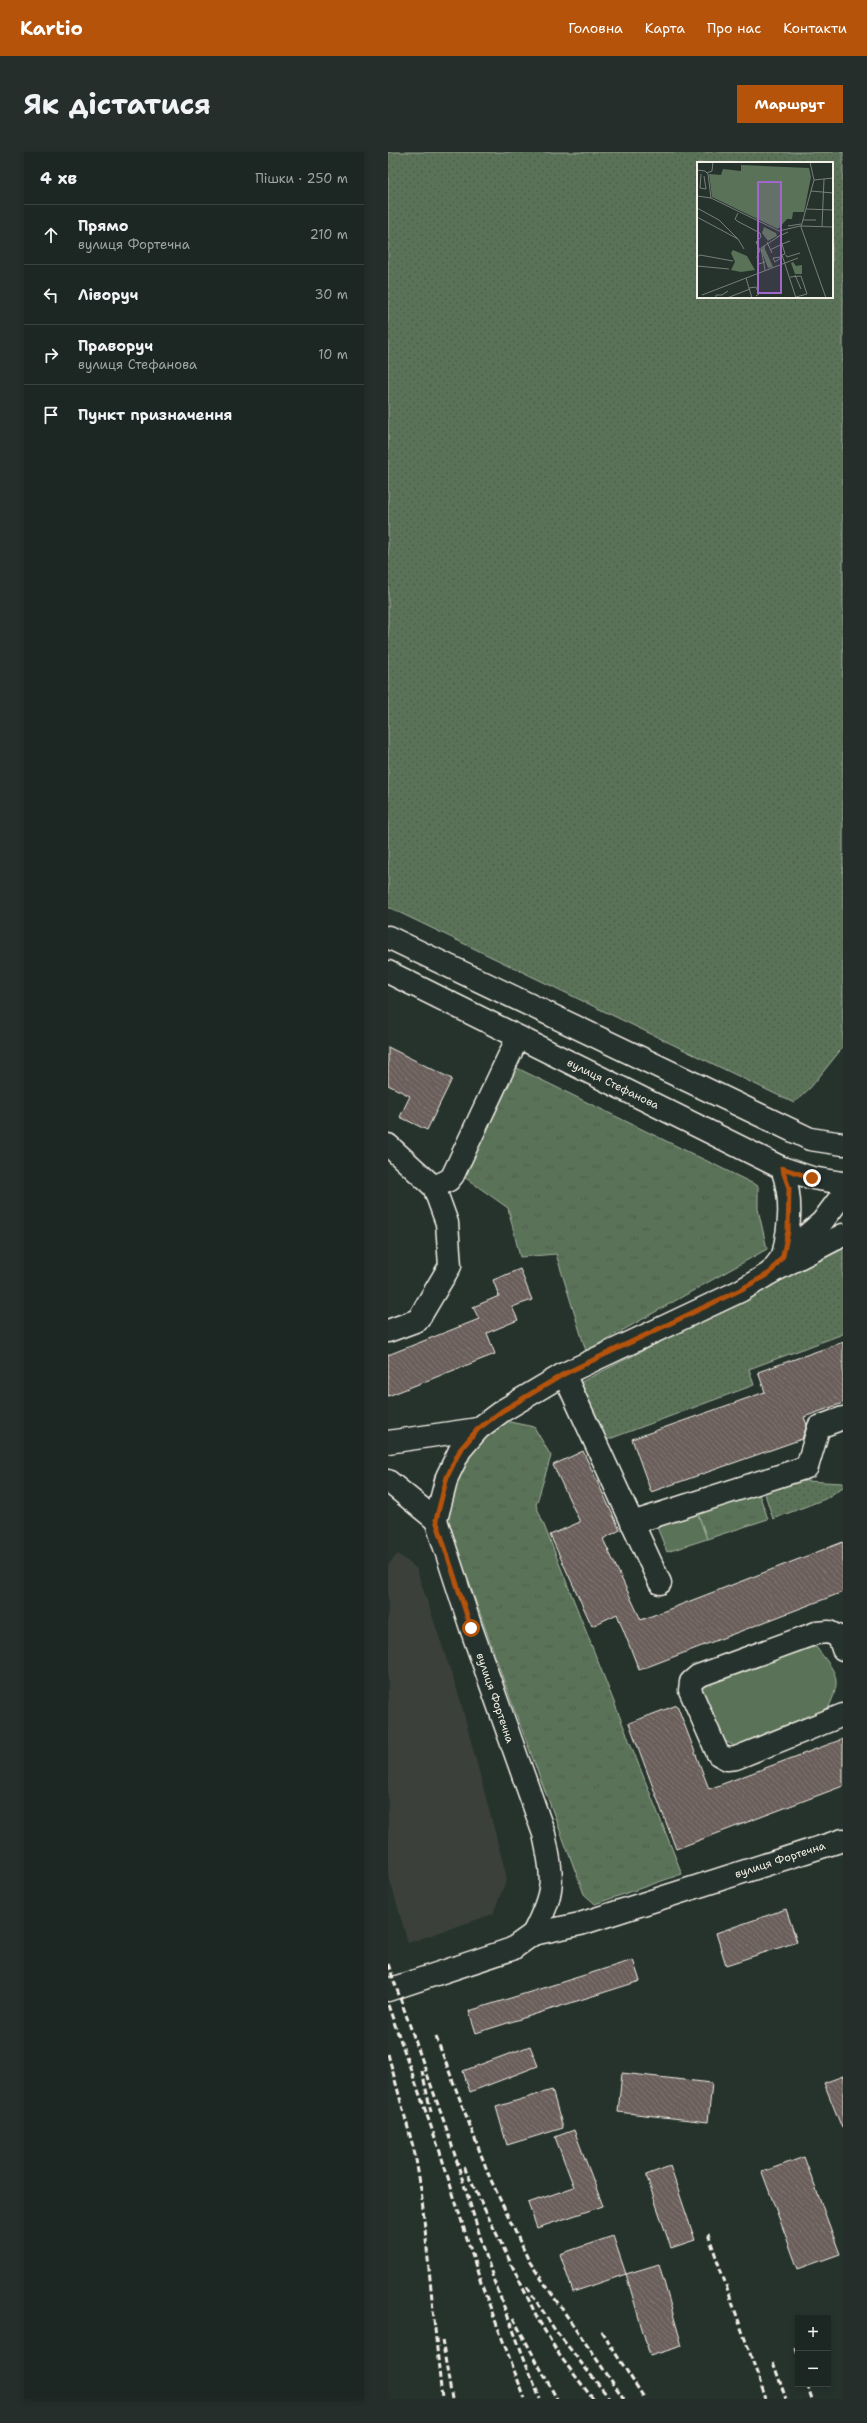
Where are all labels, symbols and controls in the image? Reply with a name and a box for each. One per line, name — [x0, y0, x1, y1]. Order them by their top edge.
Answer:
text: Kartio — [20, 16, 83, 41]
text: Головна — [568, 19, 623, 37]
text: Карта — [645, 19, 685, 37]
text: Про нас — [707, 19, 761, 37]
text: Контакти — [783, 19, 847, 37]
text: Як дістатися — [24, 85, 211, 123]
button: Маршрут — [737, 85, 843, 123]
inset map — [697, 162, 833, 298]
text: 4 хв — [40, 167, 77, 189]
text: Пішки · 250 m — [255, 170, 348, 187]
text: Прямо — [78, 216, 128, 236]
icon: ahead — [40, 224, 62, 246]
text: 210 m — [310, 226, 348, 243]
text: вулиця Фортечна — [78, 236, 190, 253]
icon: left — [40, 284, 62, 306]
text: Ліворуч — [78, 285, 138, 305]
text: 30 m — [314, 286, 348, 303]
text: Праворуч — [78, 336, 153, 356]
icon: right — [40, 344, 62, 366]
text: 10 m — [318, 346, 348, 363]
text: вулиця Стефанова — [78, 356, 197, 373]
icon: arrive — [40, 404, 62, 426]
text: Пункт призначення — [78, 405, 233, 425]
street label: вулиця Стефанова — [564, 1055, 662, 1113]
route end — [803, 1169, 821, 1187]
route start — [462, 1619, 480, 1637]
street label: вулиця Фортечна — [473, 1651, 518, 1745]
street label: вулиця Фортечна — [733, 1838, 827, 1882]
map controls — [795, 2315, 831, 2387]
button: + — [795, 2315, 831, 2351]
button: − — [795, 2351, 831, 2387]

